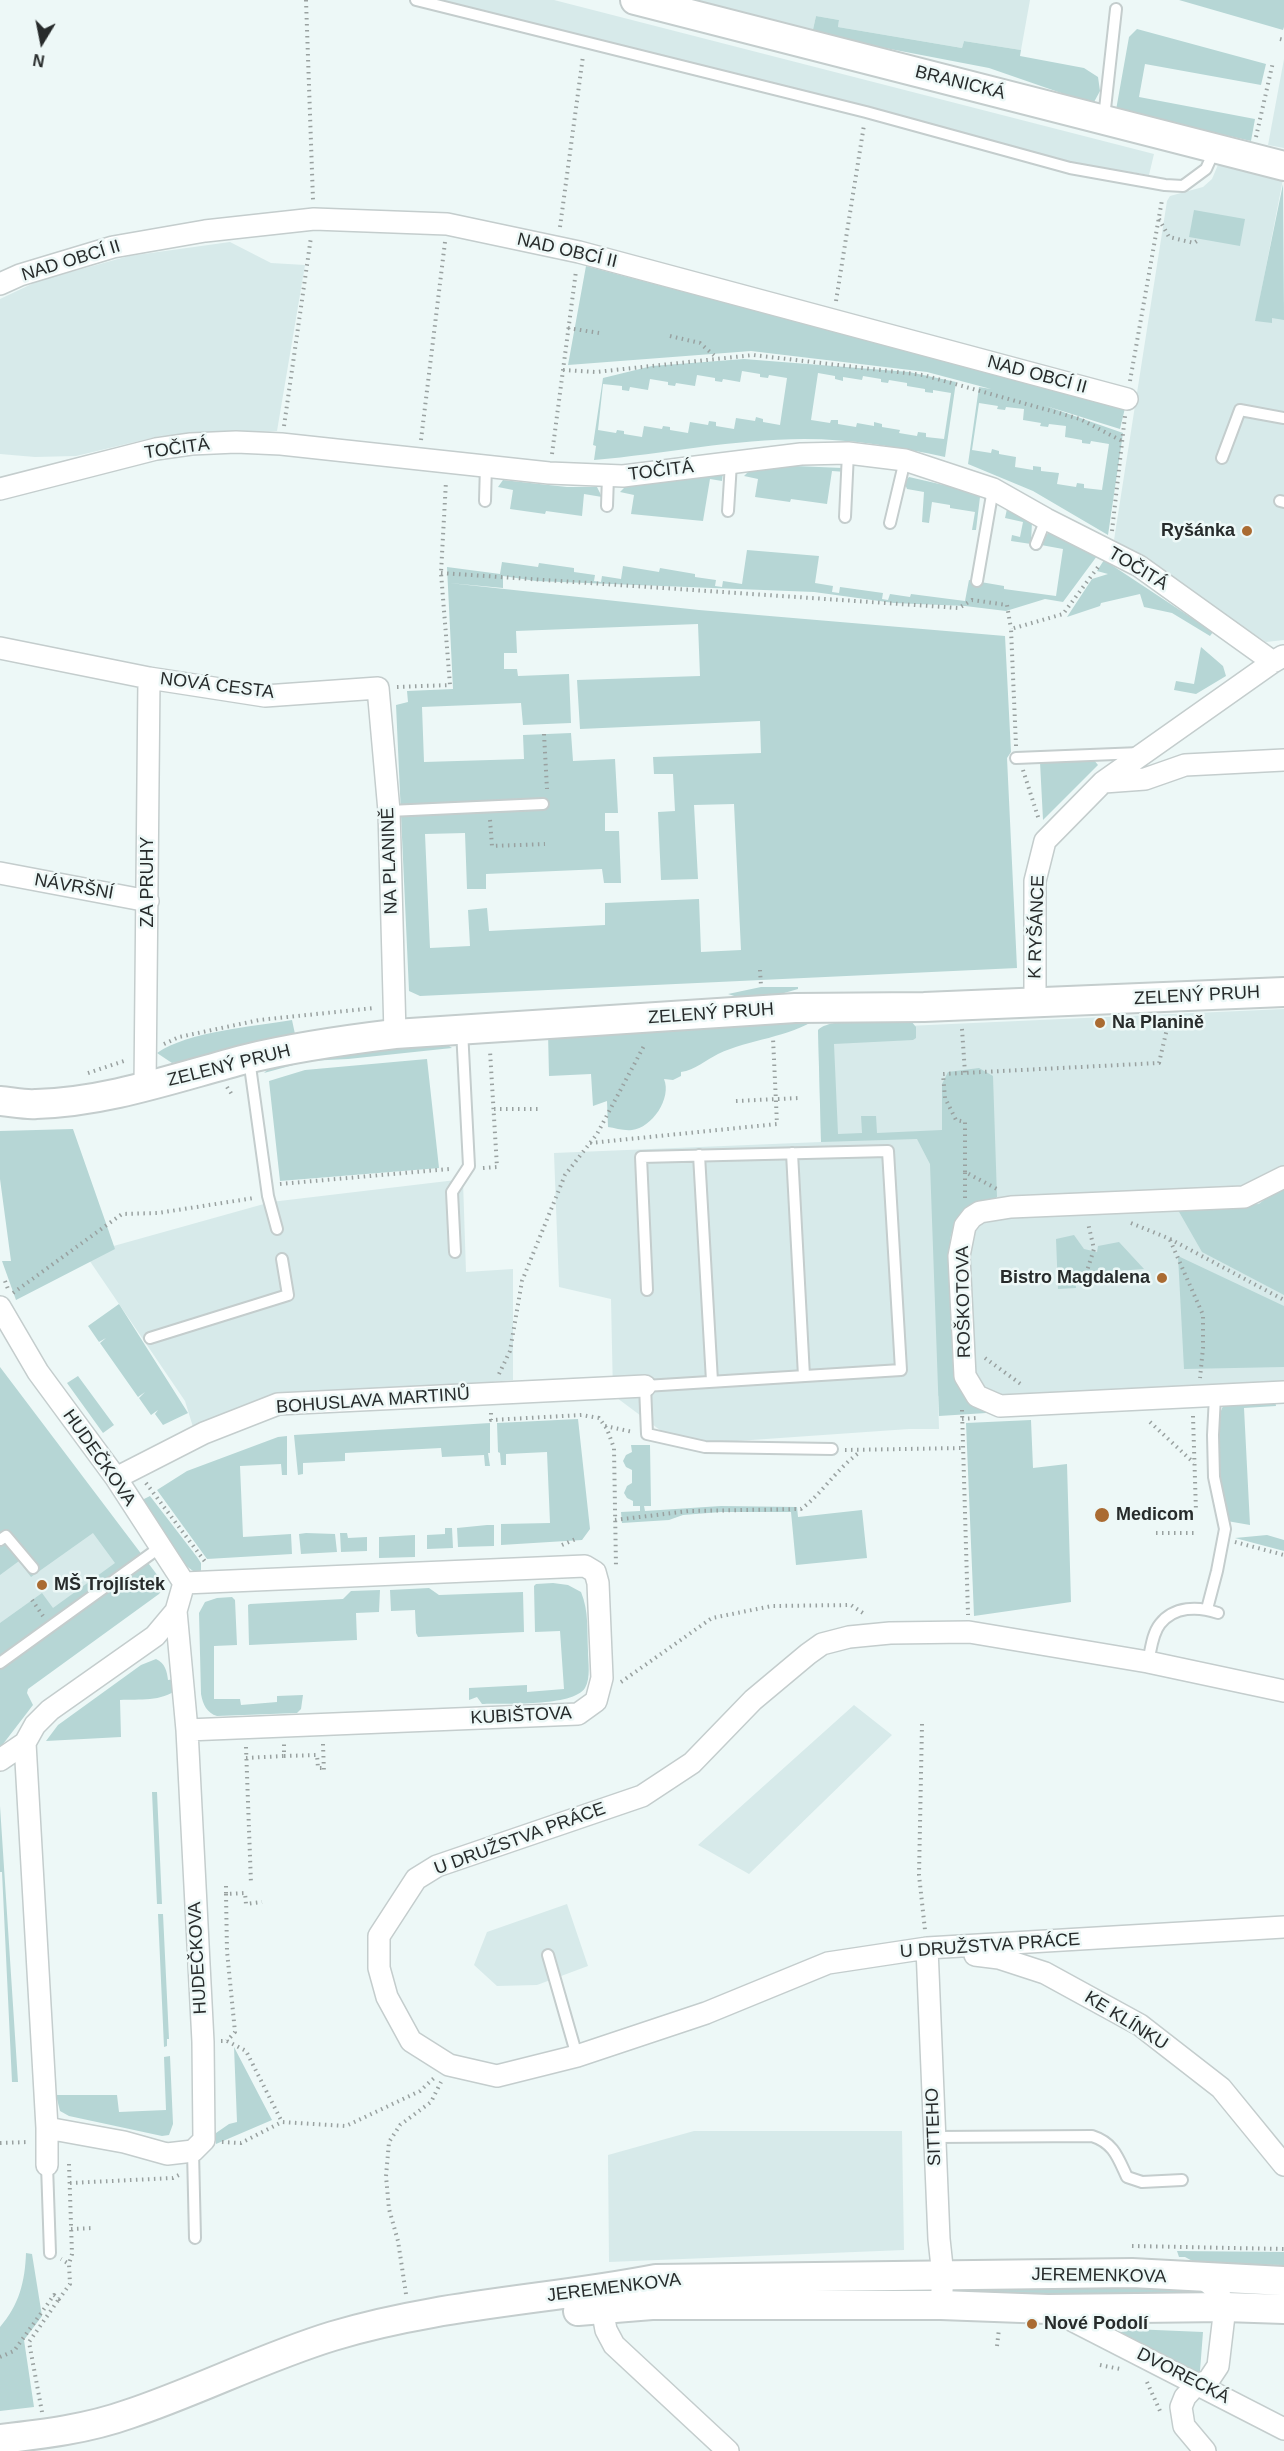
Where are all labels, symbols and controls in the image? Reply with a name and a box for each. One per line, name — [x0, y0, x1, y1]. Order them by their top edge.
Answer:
north arrow — [12, 12, 72, 72]
text: N — [32, 51, 46, 70]
street label: BRANICKÁ — [913, 61, 1007, 105]
street label: NAD OBCÍ II — [515, 229, 619, 273]
street label: NAD OBCÍ II — [19, 236, 123, 286]
street label: NAD OBCÍ II — [985, 351, 1089, 399]
street label: TOČITÁ — [143, 434, 211, 464]
street label: TOČITÁ — [627, 456, 695, 486]
place label: Ryšánka — [1161, 520, 1235, 542]
marker: Ryšánka — [1240, 524, 1254, 538]
street label: TOČITÁ — [1104, 543, 1172, 595]
street label: NOVÁ CESTA — [159, 668, 275, 704]
street label: NA PLANINĚ — [377, 807, 403, 915]
street label: ZA PRUHY — [137, 836, 159, 928]
street label: NÁVRŠNÍ — [33, 869, 115, 905]
street label: K RYŠÁNCE — [1024, 875, 1050, 979]
street label: ZELENÝ PRUH — [1134, 982, 1260, 1010]
street label: ZELENÝ PRUH — [647, 999, 775, 1029]
place label: Na Planině — [1112, 1012, 1204, 1034]
marker: Na Planině — [1093, 1016, 1107, 1030]
street label: ZELENÝ PRUH — [165, 1040, 293, 1092]
street label: ROŠKOTOVA — [952, 1246, 976, 1358]
place label: Bistro Magdalena — [1000, 1267, 1150, 1289]
marker: Bistro Magdalena — [1155, 1271, 1169, 1285]
street label: BOHUSLAVA MARTINŮ — [275, 1383, 471, 1419]
street label: HUDEČKOVA — [58, 1406, 140, 1510]
place label: Medicom — [1116, 1504, 1194, 1526]
marker: Medicom — [1093, 1506, 1111, 1524]
place label: MŠ Trojlístek — [54, 1574, 165, 1596]
marker: MŠ Trojlístek — [35, 1578, 49, 1592]
street label: KUBIŠTOVA — [470, 1703, 572, 1729]
street label: U DRUŽSTVA PRÁCE — [431, 1798, 609, 1880]
street label: HUDEČKOVA — [184, 1901, 212, 2015]
street label: U DRUŽSTVA PRÁCE — [899, 1929, 1081, 1963]
street label: KE KLÍNKU — [1080, 1987, 1172, 2055]
street label: SITTEHO — [922, 2088, 946, 2166]
street label: JEREMENKOVA — [1031, 2264, 1167, 2288]
street label: JEREMENKOVA — [546, 2269, 682, 2307]
place label: Nové Podolí — [1044, 2313, 1148, 2335]
marker: Nové Podolí — [1025, 2317, 1039, 2331]
street label: DVORECKÁ — [1133, 2343, 1233, 2409]

